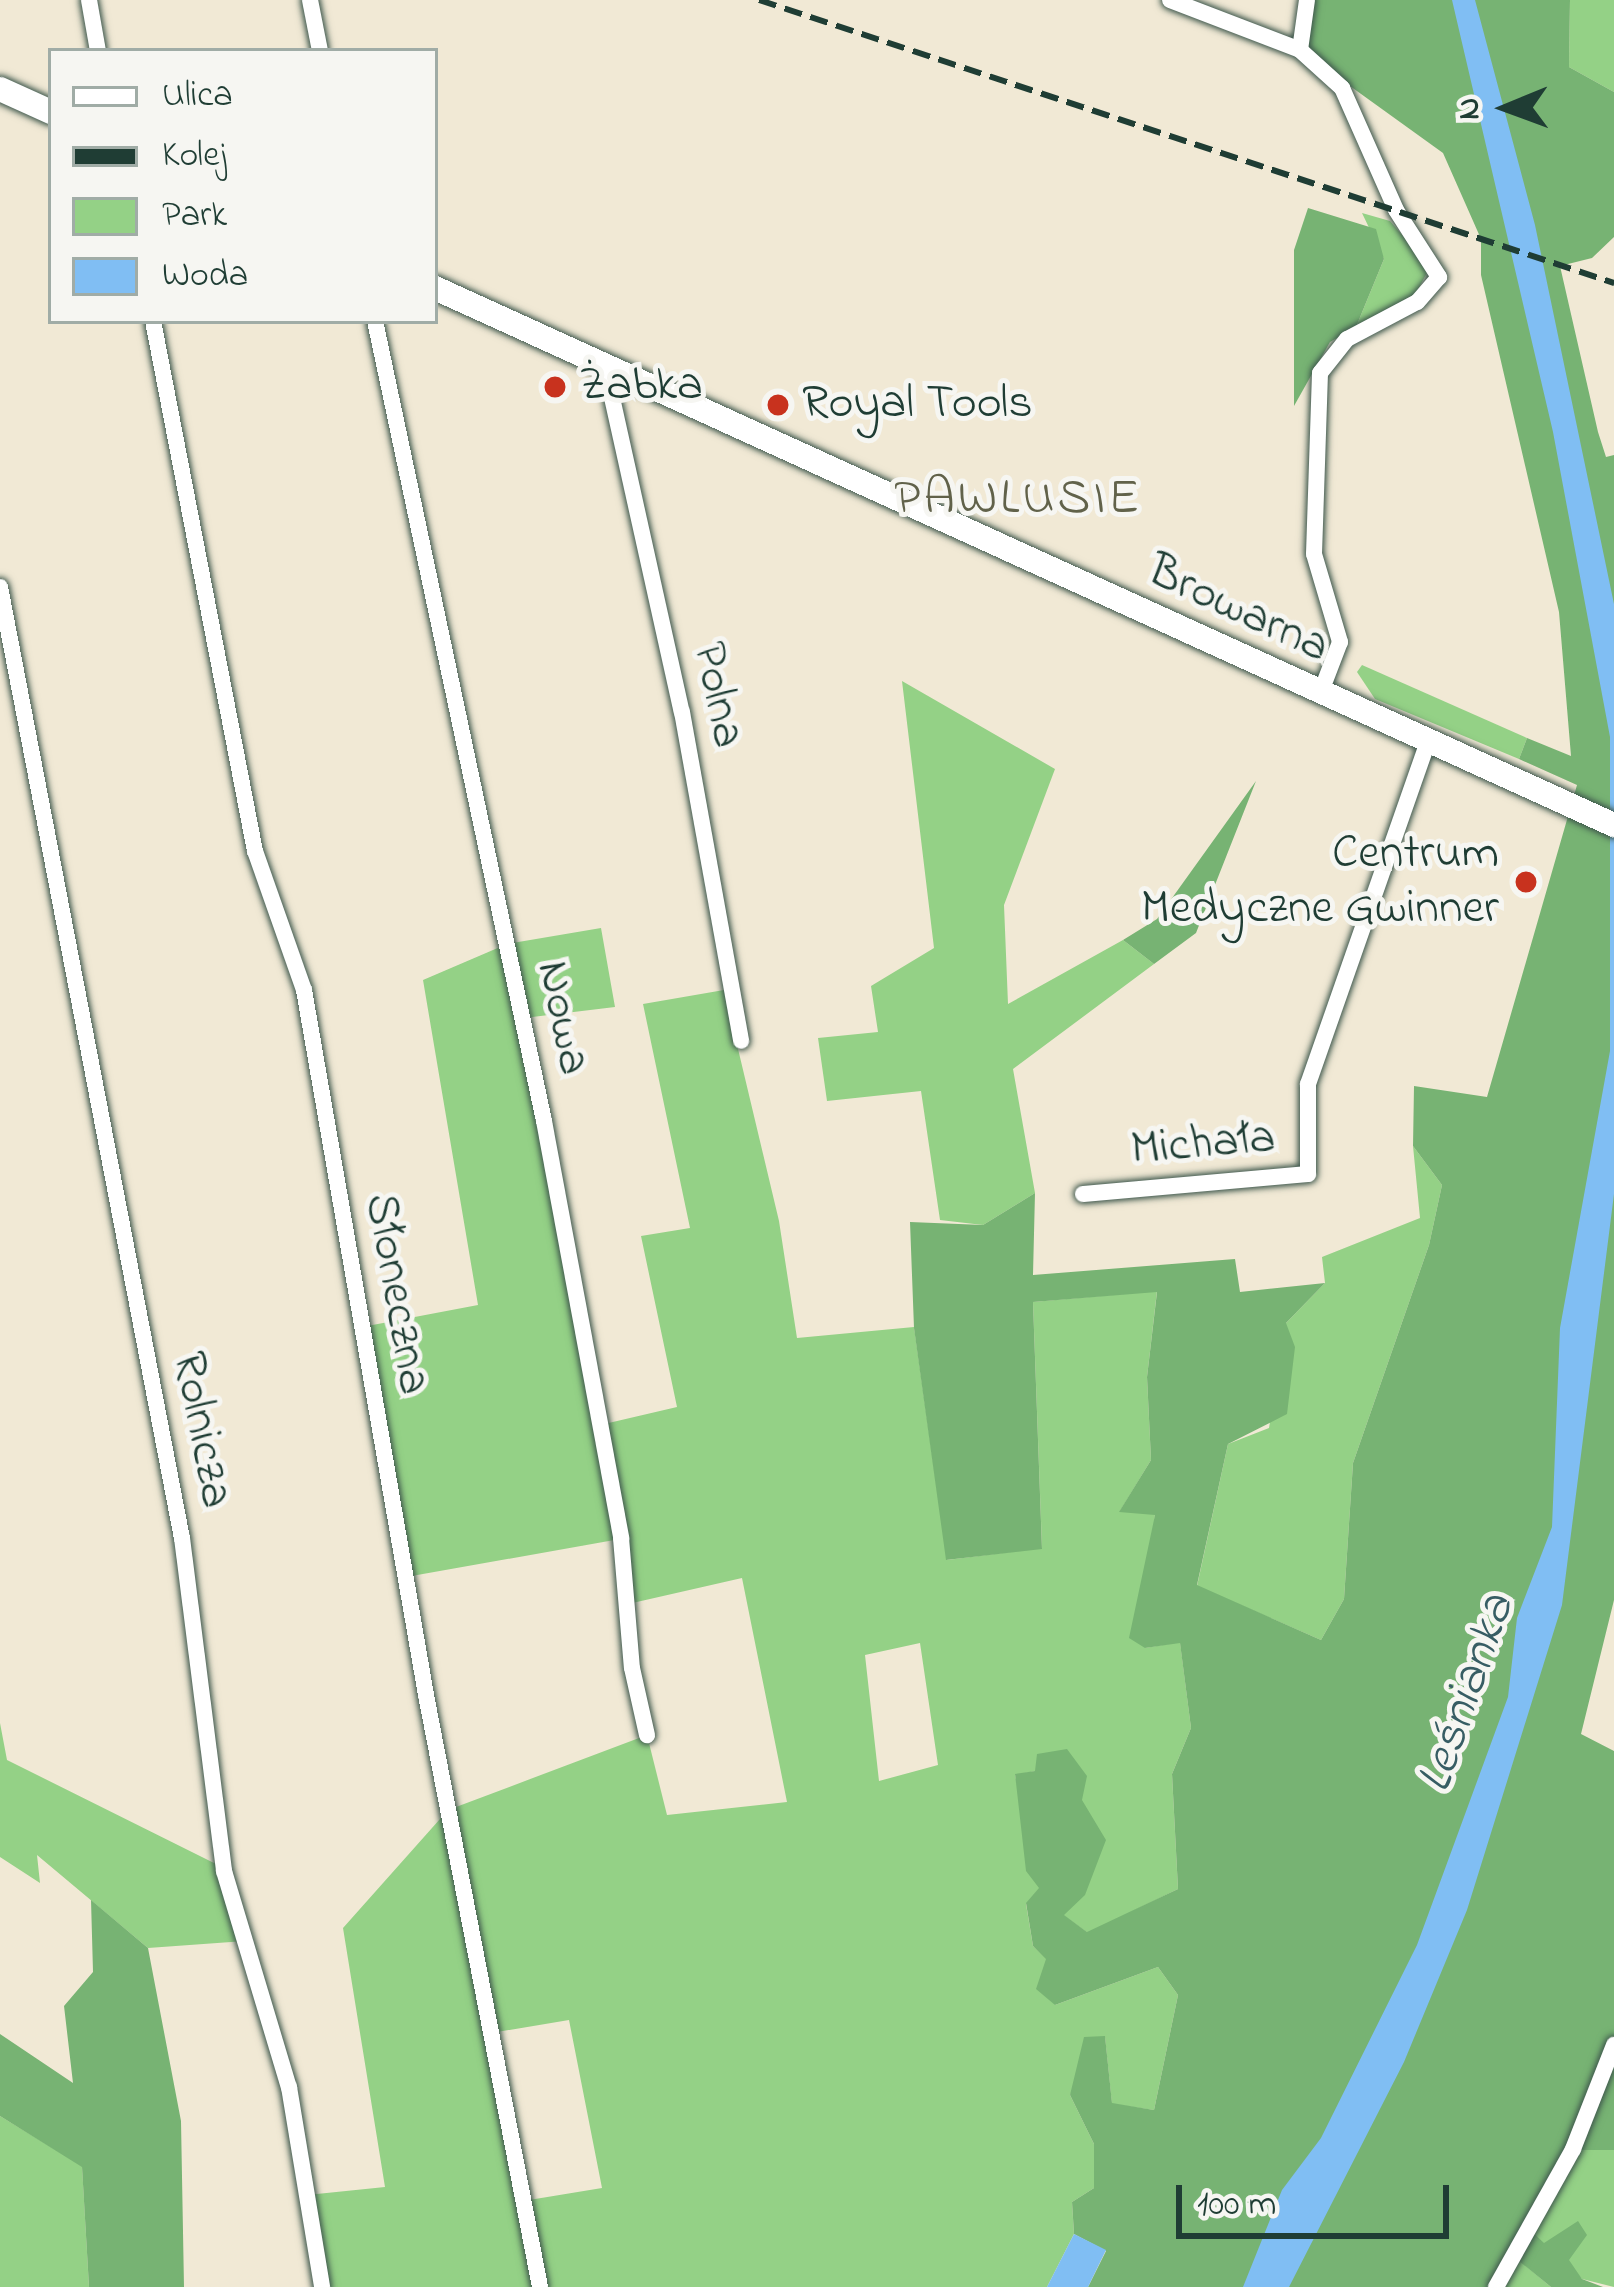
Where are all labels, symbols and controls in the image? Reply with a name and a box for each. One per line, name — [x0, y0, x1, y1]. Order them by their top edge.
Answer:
legend — [48, 48, 438, 324]
north arrow — [1446, 48, 1566, 168]
text: Ulica — [162, 70, 233, 123]
text: N — [1446, 97, 1494, 120]
text: Kolej — [162, 130, 226, 183]
text: Park — [162, 190, 227, 243]
text: Woda — [162, 250, 248, 303]
place label: Żabka — [579, 358, 703, 416]
marker: Żabka — [542, 374, 568, 400]
place label: Royal Tools — [802, 376, 1033, 434]
marker: Royal Tools — [765, 392, 791, 418]
district label: PAWLUSIE — [894, 469, 1142, 531]
street label: Browarna — [1138, 543, 1338, 677]
street label: Polna — [678, 637, 756, 753]
place label: Centrum Medyczne Gwinner — [1141, 825, 1499, 938]
marker: Centrum Medyczne Gwinner — [1510, 866, 1542, 898]
street label: Nowa — [522, 956, 602, 1080]
street label: Michała — [1128, 1110, 1278, 1180]
street label: Słoneczna — [350, 1189, 442, 1399]
street label: Rolnicza — [158, 1347, 244, 1513]
water label: Leśnianka — [1406, 1587, 1530, 1801]
scale bar — [1182, 2161, 1455, 2235]
text: 100 m — [1197, 2179, 1277, 2232]

